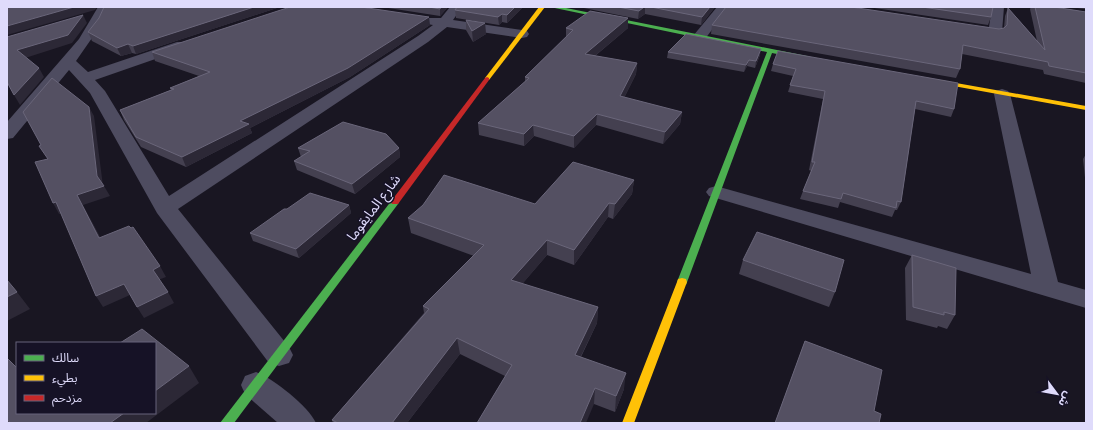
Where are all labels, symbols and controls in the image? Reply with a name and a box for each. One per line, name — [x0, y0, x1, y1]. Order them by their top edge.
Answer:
street label: شارع المايقوما — [343, 170, 406, 245]
legend — [16, 342, 156, 414]
text: سالك — [52, 350, 79, 364]
text: بطيء — [52, 370, 78, 388]
north arrow — [1037, 374, 1077, 414]
text: ش — [1056, 389, 1075, 409]
text: مزدحم — [52, 390, 82, 407]

